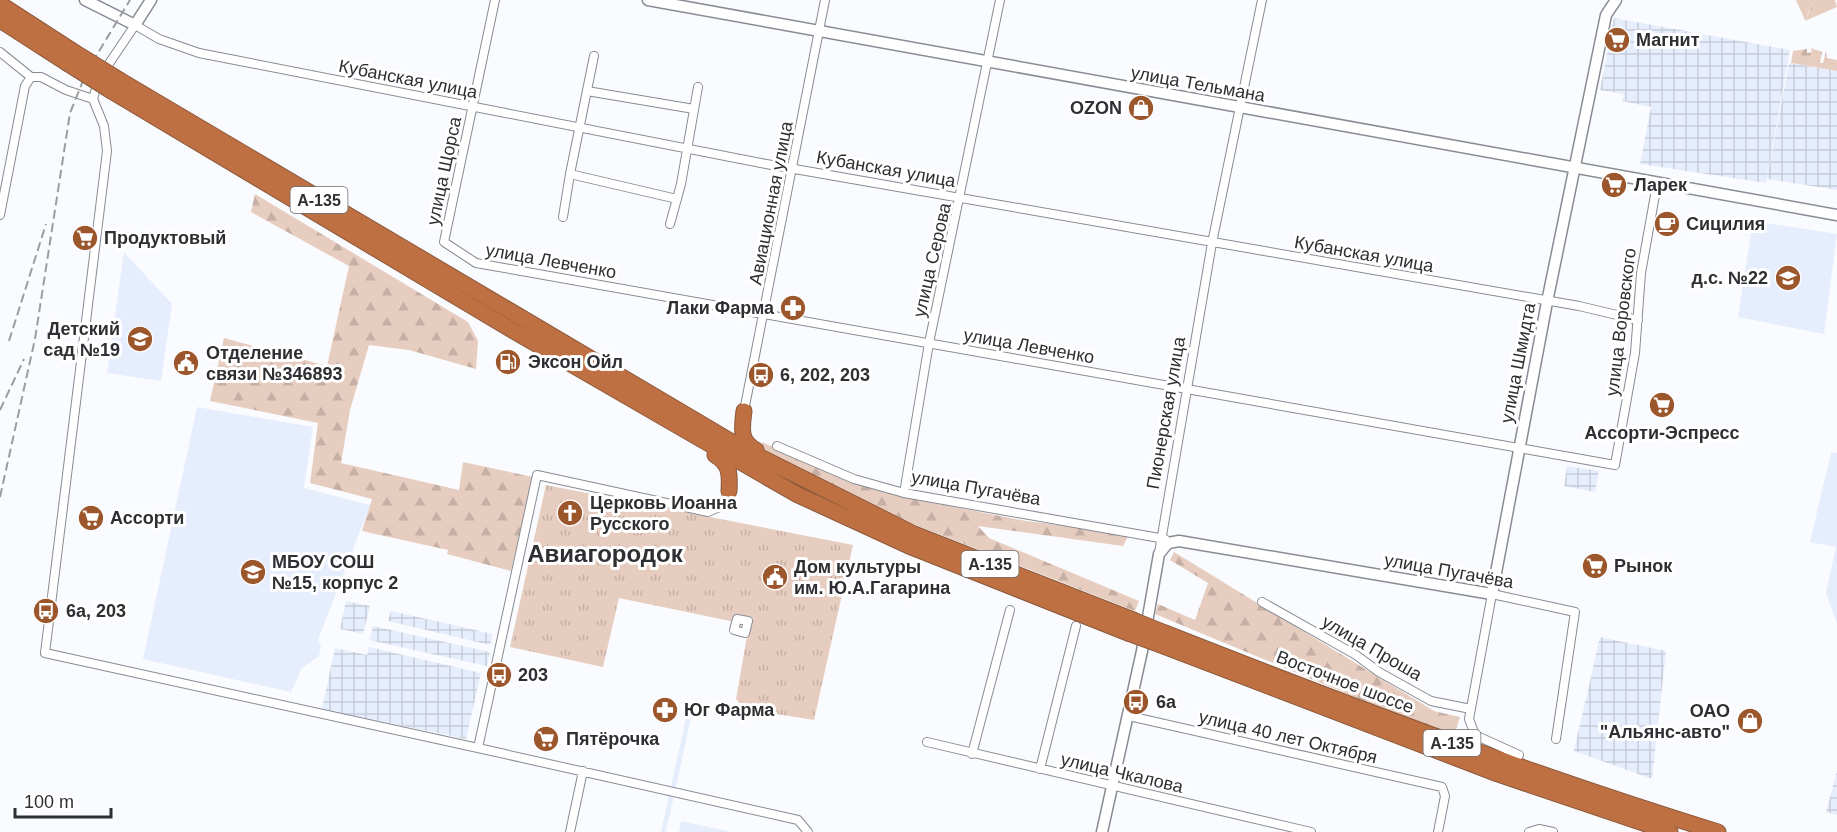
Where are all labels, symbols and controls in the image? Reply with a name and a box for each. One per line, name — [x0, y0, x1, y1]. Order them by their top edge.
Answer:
supermarket icon: Магнит — [1602, 25, 1632, 55]
place label: Магнит — [1636, 30, 1700, 50]
street label: Кубанская улица — [337, 56, 480, 102]
street label: улица Тельмана — [1129, 62, 1268, 106]
shop icon: OZON — [1126, 93, 1156, 123]
place label: OZON — [1070, 98, 1122, 118]
street label: улица Щорса — [423, 114, 465, 227]
street label: Авиационная улица — [745, 119, 797, 286]
street label: Кубанская улица — [815, 147, 958, 191]
supermarket icon: Ларек — [1599, 170, 1629, 200]
place label: Ларек — [1634, 175, 1688, 195]
road number: А-135 — [290, 187, 348, 213]
street label: улица Серова — [909, 200, 955, 319]
cafe icon: Сицилия — [1652, 209, 1682, 239]
place label: Сицилия — [1686, 214, 1765, 234]
supermarket icon: Продуктовый — [70, 223, 100, 253]
place label: Продуктовый — [104, 228, 226, 248]
street label: Кубанская улица — [1293, 232, 1436, 276]
street label: улица Левченко — [484, 240, 618, 282]
street label: улица Воровского — [1602, 247, 1640, 397]
school or university icon: д.с. №22 — [1773, 263, 1803, 293]
place label: д.с. №22 — [1691, 268, 1768, 288]
pharmacy icon: Лаки Фарма — [778, 293, 808, 323]
place label: Лаки Фарма — [667, 298, 775, 318]
street label: улица Шмидта — [1497, 300, 1540, 425]
place label: Детский сад №19 — [43, 319, 120, 360]
school or university icon: Детский сад №19 — [125, 324, 155, 354]
street label: улица Левченко — [962, 325, 1096, 367]
street label: Пионерская улица — [1143, 334, 1189, 491]
place label: Отделение связи №346893 — [206, 343, 343, 384]
fuel station icon: Эксон Ойл — [493, 347, 523, 377]
public building icon: Отделение связи №346893 — [171, 348, 201, 378]
place label: Эксон Ойл — [528, 352, 623, 372]
bus stop icon: 6, 202, 203 — [746, 360, 776, 390]
place label: 6, 202, 203 — [780, 365, 870, 385]
supermarket icon: Ассорти-Эспресс — [1647, 390, 1677, 420]
place label: Ассорти-Эспресс — [1585, 423, 1739, 443]
street label: улица Пугачёва — [910, 467, 1043, 509]
place label: Церковь Иоанна Русского — [590, 493, 738, 534]
church icon: Церковь Иоанна Русского — [555, 498, 585, 528]
supermarket icon: Ассорти — [76, 503, 106, 533]
place label: Ассорти — [110, 508, 184, 528]
district label: Авиагородок — [527, 540, 684, 567]
street label: улица Пугачёва — [1383, 550, 1516, 592]
road number: А-135 — [962, 551, 1018, 577]
supermarket icon: Рынок — [1580, 551, 1610, 581]
place label: МБОУ СОШ №15, корпус 2 — [272, 552, 398, 593]
place label: Рынок — [1614, 556, 1673, 576]
school or university icon: МБОУ СОШ №15, корпус 2 — [238, 557, 268, 587]
place label: Дом культуры им. Ю.А.Гагарина — [794, 557, 951, 598]
public building icon: Дом культуры им. Ю.А.Гагарина — [760, 562, 790, 592]
bus stop icon: 6а, 203 — [31, 596, 61, 626]
place label: 6а, 203 — [66, 601, 126, 621]
street label: улица Проша — [1319, 611, 1426, 685]
street label: Восточное шоссе — [1274, 647, 1416, 717]
bus stop icon: 203 — [484, 660, 514, 690]
place label: 203 — [518, 665, 548, 685]
bus stop icon: 6а — [1121, 687, 1151, 717]
place label: 6а — [1156, 692, 1177, 712]
pharmacy icon: Юг Фарма — [650, 695, 680, 725]
place label: Юг Фарма — [684, 700, 775, 720]
place label: ОАО "Альянс-авто" — [1600, 701, 1730, 742]
shop icon: ОАО "Альянс-авто" — [1735, 706, 1765, 736]
street label: улица 40 лет Октября — [1197, 707, 1379, 767]
supermarket icon: Пятёрочка — [531, 724, 561, 754]
place label: Пятёрочка — [566, 729, 660, 749]
road number: А-135 — [1424, 730, 1480, 756]
street label: улица Чкалова — [1059, 749, 1186, 797]
scale bar — [15, 781, 111, 819]
text: 100 m — [24, 792, 74, 812]

